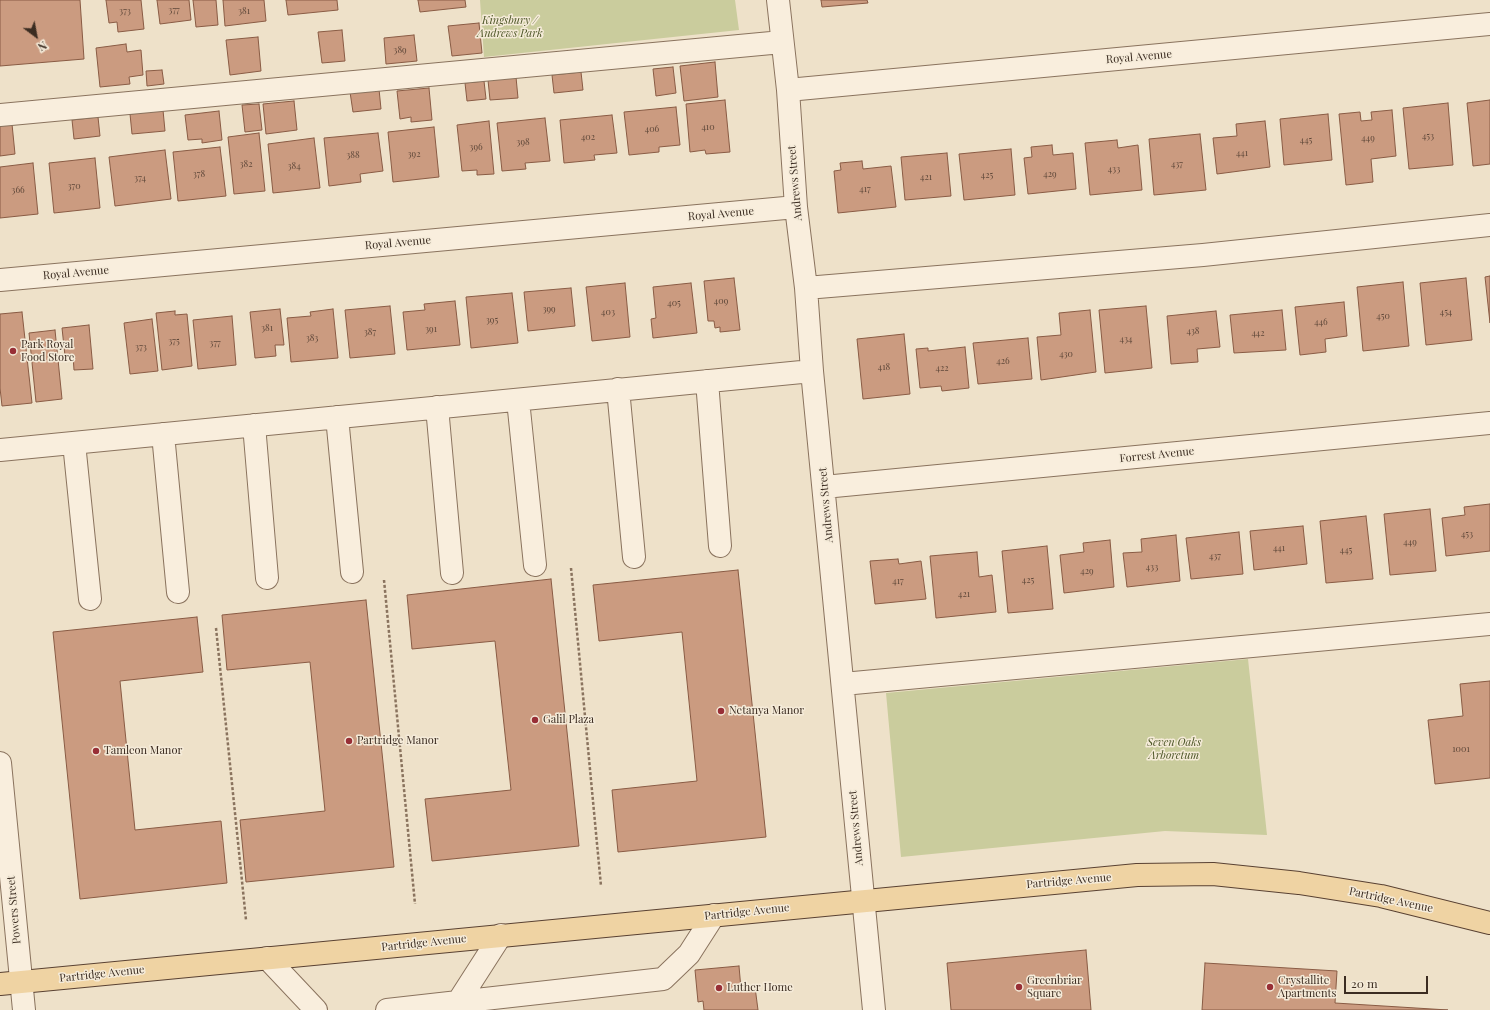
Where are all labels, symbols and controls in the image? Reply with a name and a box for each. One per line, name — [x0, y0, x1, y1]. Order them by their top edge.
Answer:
house number: 377 — [168, 5, 180, 15]
house number: 373 — [119, 6, 131, 16]
house number: 381 — [238, 6, 250, 16]
park label: Kingsbury / Andrews Park — [477, 14, 543, 40]
north arrow — [16, 16, 56, 56]
text: N — [35, 38, 50, 55]
house number: 389 — [393, 45, 407, 55]
street label: Royal Avenue — [1105, 48, 1173, 66]
house number: 410 — [701, 122, 715, 132]
house number: 406 — [645, 124, 659, 134]
house number: 453 — [1422, 131, 1434, 141]
house number: 402 — [581, 132, 595, 142]
house number: 449 — [1361, 133, 1375, 143]
house number: 445 — [1300, 135, 1312, 145]
house number: 398 — [516, 137, 530, 147]
house number: 396 — [469, 142, 483, 152]
street label: Andrews Street — [785, 145, 805, 221]
house number: 441 — [1236, 148, 1248, 158]
house number: 392 — [408, 149, 420, 159]
house number: 388 — [346, 150, 360, 160]
house number: 382 — [239, 159, 253, 169]
house number: 437 — [1171, 159, 1183, 169]
house number: 384 — [287, 161, 301, 171]
house number: 433 — [1108, 164, 1120, 174]
house number: 378 — [193, 169, 205, 179]
house number: 429 — [1043, 169, 1057, 179]
house number: 425 — [981, 170, 993, 180]
house number: 421 — [920, 172, 932, 182]
house number: 374 — [134, 173, 146, 183]
house number: 370 — [67, 181, 81, 191]
house number: 417 — [859, 184, 871, 194]
house number: 366 — [11, 185, 25, 195]
street label: Royal Avenue — [687, 205, 755, 223]
street label: Royal Avenue — [364, 234, 432, 252]
street label: Royal Avenue — [42, 264, 110, 282]
house number: 409 — [714, 296, 728, 306]
house number: 405 — [667, 298, 681, 308]
house number: 399 — [542, 304, 556, 314]
house number: 403 — [601, 307, 615, 317]
house number: 454 — [1440, 307, 1452, 317]
house number: 450 — [1376, 311, 1390, 321]
house number: 395 — [486, 315, 498, 325]
house number: 446 — [1314, 317, 1328, 327]
house number: 381 — [261, 323, 273, 333]
house number: 391 — [425, 324, 437, 334]
house number: 438 — [1186, 326, 1200, 336]
house number: 387 — [364, 327, 376, 337]
house number: 442 — [1251, 328, 1265, 338]
house number: 383 — [306, 333, 318, 343]
house number: 434 — [1120, 334, 1132, 344]
house number: 375 — [168, 336, 180, 346]
place label: Park Royal Food Store — [21, 338, 74, 364]
house number: 377 — [209, 338, 221, 348]
house number: 373 — [135, 342, 147, 352]
marker: Park Royal Food Store — [8, 346, 18, 356]
house number: 430 — [1059, 349, 1073, 359]
house number: 426 — [996, 356, 1010, 366]
house number: 418 — [878, 362, 890, 372]
house number: 422 — [935, 363, 949, 373]
street label: Forrest Avenue — [1119, 445, 1195, 465]
street label: Andrews Street — [816, 467, 836, 543]
house number: 453 — [1461, 529, 1473, 539]
house number: 449 — [1403, 537, 1417, 547]
house number: 441 — [1273, 543, 1285, 553]
house number: 445 — [1340, 545, 1352, 555]
house number: 437 — [1209, 551, 1221, 561]
house number: 433 — [1146, 562, 1158, 572]
house number: 429 — [1080, 566, 1094, 576]
house number: 425 — [1022, 575, 1034, 585]
house number: 417 — [892, 576, 904, 586]
house number: 421 — [958, 589, 970, 599]
place label: Netanya Manor — [729, 704, 804, 718]
marker: Netanya Manor — [716, 706, 726, 716]
place label: Galil Plaza — [543, 713, 594, 727]
marker: Galil Plaza — [530, 715, 540, 725]
place label: Partridge Manor — [357, 734, 439, 748]
marker: Partridge Manor — [344, 736, 354, 746]
park label: Seven Oaks Arboretum — [1147, 736, 1201, 762]
place label: Tamleon Manor — [104, 744, 182, 758]
house number: 1001 — [1452, 744, 1470, 754]
marker: Tamleon Manor — [91, 746, 101, 756]
street label: Andrews Street — [846, 790, 866, 866]
street label: Partridge Avenue — [1026, 871, 1112, 891]
street label: Powers Street — [4, 875, 24, 945]
street label: Partridge Avenue — [1348, 885, 1434, 915]
street label: Partridge Avenue — [704, 901, 790, 923]
street label: Partridge Avenue — [381, 932, 467, 954]
street label: Partridge Avenue — [59, 963, 145, 985]
scale bar — [1346, 968, 1430, 994]
place label: Greenbriar Square — [1027, 974, 1082, 1000]
place label: Crystallite Apartments — [1278, 974, 1336, 1000]
text: 20 m — [1351, 975, 1378, 991]
place label: Luther Home — [727, 981, 793, 995]
marker: Greenbriar Square — [1014, 982, 1024, 992]
marker: Crystallite Apartments — [1265, 982, 1275, 992]
marker: Luther Home — [714, 983, 724, 993]

